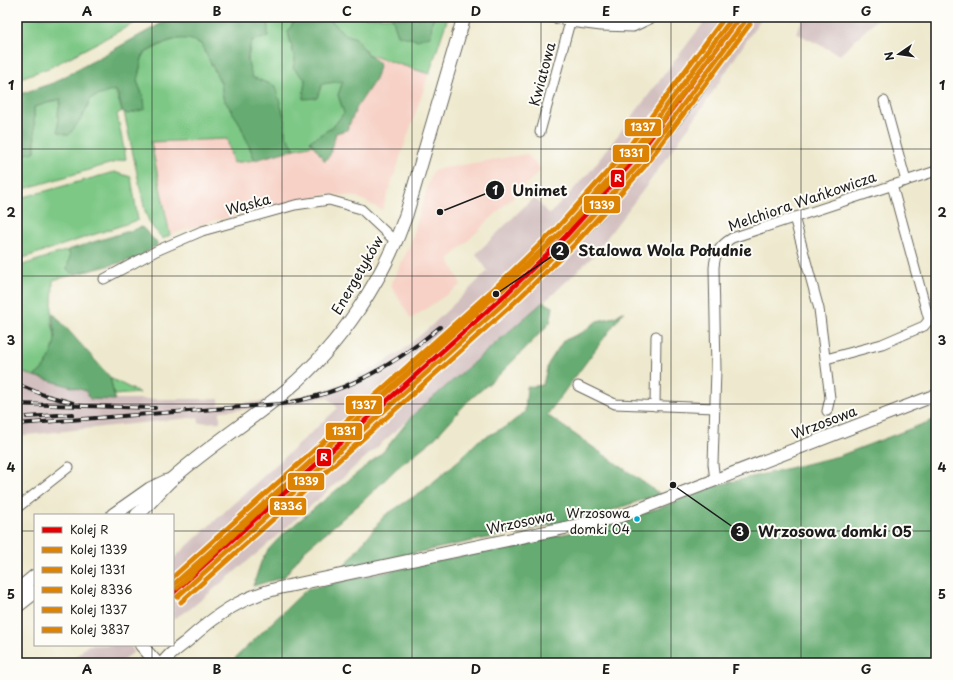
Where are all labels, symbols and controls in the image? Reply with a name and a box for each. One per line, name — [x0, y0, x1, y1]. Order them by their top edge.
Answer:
text: A — [82, 1, 92, 20]
text: B — [213, 1, 222, 20]
text: C — [342, 1, 352, 20]
text: D — [471, 1, 481, 20]
text: E — [602, 1, 610, 20]
text: F — [732, 1, 740, 20]
text: G — [861, 1, 871, 20]
north arrow — [879, 34, 919, 74]
street label: Kwiatowa — [523, 40, 561, 108]
text: N — [879, 50, 898, 63]
text: 1 — [8, 75, 14, 94]
text: 1 — [939, 75, 945, 94]
line badge: 1337 — [624, 118, 662, 137]
text: 1337 — [631, 118, 656, 135]
line badge: 1331 — [612, 144, 650, 163]
text: 1331 — [619, 144, 643, 161]
street label: Melchiora Wańkowicza — [725, 166, 879, 236]
line badge: R — [610, 169, 625, 188]
text: R — [614, 169, 622, 186]
callout: Unimet — [485, 177, 576, 204]
text: Unimet — [512, 178, 568, 201]
text: 1 — [492, 181, 498, 199]
street label: Wąska — [223, 188, 273, 220]
line badge: 1339 — [583, 195, 621, 214]
text: 1339 — [589, 196, 615, 213]
text: 2 — [6, 202, 16, 221]
text: 2 — [937, 202, 947, 221]
street label: Energetyków — [326, 231, 388, 319]
callout: Stalowa Wola Południe — [550, 238, 760, 265]
text: Stalowa Wola Południe — [578, 238, 752, 261]
text: 2 — [556, 241, 565, 259]
text: 3 — [7, 330, 16, 349]
text: 3 — [938, 330, 947, 349]
line badge: 1337 — [345, 395, 383, 415]
text: 1337 — [352, 396, 377, 413]
street label: Wrzosowa — [788, 400, 860, 444]
line badge: 1331 — [325, 422, 363, 441]
text: 1331 — [332, 422, 356, 439]
line badge: R — [316, 448, 332, 467]
text: R — [320, 448, 328, 465]
text: 4 — [7, 457, 16, 476]
text: 4 — [938, 457, 947, 476]
line badge: 1339 — [287, 472, 325, 491]
text: 1339 — [293, 472, 319, 489]
line badge: 8336 — [269, 497, 307, 516]
text: 8336 — [274, 497, 303, 514]
place label: Wrzosowa domki 04 — [566, 503, 631, 538]
street label: Wrzosowa — [484, 505, 556, 539]
legend — [34, 514, 174, 646]
marker: Wrzosowa domki 04 — [632, 514, 642, 524]
callout: Wrzosowa domki 05 — [730, 518, 921, 545]
text: Wrzosowa domki 05 — [758, 519, 912, 542]
text: Kolej R — [70, 520, 109, 538]
text: 3 — [736, 522, 744, 540]
text: Kolej 1339 — [70, 540, 127, 558]
text: Kolej 1331 — [70, 560, 125, 578]
text: Kolej 8336 — [70, 580, 132, 598]
text: 5 — [7, 584, 15, 603]
text: 5 — [938, 584, 946, 603]
text: Kolej 1337 — [70, 600, 127, 618]
text: Kolej 3837 — [70, 620, 130, 638]
text: A — [82, 659, 92, 678]
text: B — [213, 659, 222, 678]
text: C — [342, 659, 352, 678]
text: D — [471, 659, 481, 678]
text: E — [602, 659, 610, 678]
text: F — [732, 659, 740, 678]
text: G — [861, 659, 871, 678]

